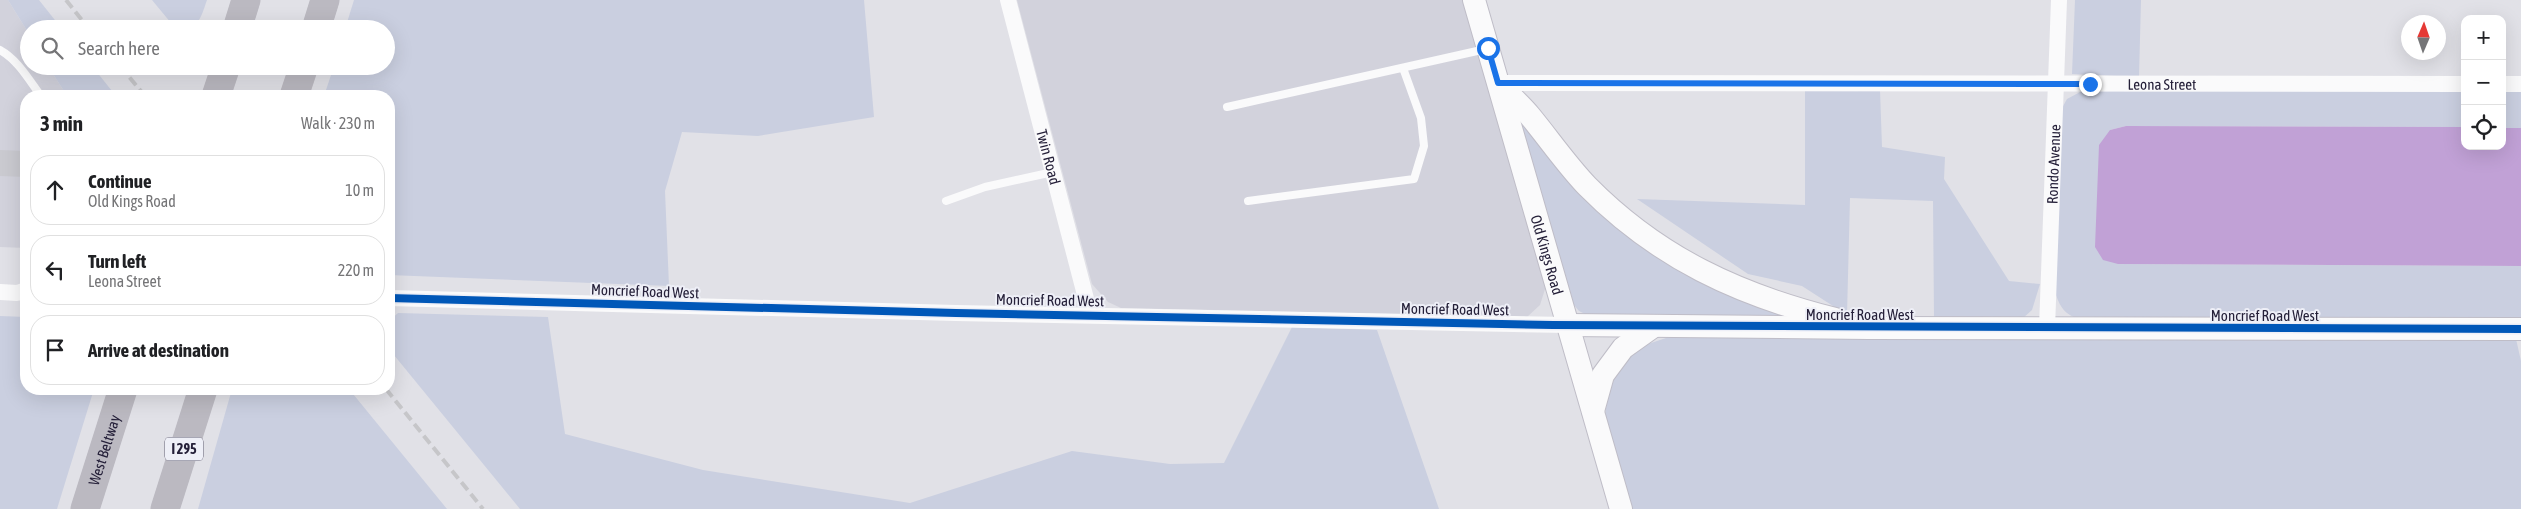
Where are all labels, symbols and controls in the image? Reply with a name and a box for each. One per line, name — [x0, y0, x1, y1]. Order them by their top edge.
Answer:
north arrow — [2401, 15, 2446, 60]
map controls — [2461, 15, 2506, 150]
button: + — [2461, 15, 2506, 60]
search box — [20, 20, 395, 75]
icon: search — [38, 34, 66, 62]
text: Search here — [78, 37, 160, 59]
route start — [1477, 37, 1500, 60]
button: − — [2461, 60, 2506, 105]
route end — [2079, 73, 2102, 96]
street label: Leona Street — [2128, 75, 2196, 92]
button: locate — [2461, 105, 2506, 150]
text: 3 min — [40, 111, 83, 135]
text: Walk · 230 m — [301, 114, 375, 132]
street label: Rondo Avenue — [2043, 124, 2063, 204]
street label: Twin Road — [1034, 127, 1064, 186]
text: Continue — [88, 170, 152, 192]
icon: ahead — [41, 176, 69, 204]
text: 10 m — [345, 181, 374, 199]
text: Old Kings Road — [88, 192, 176, 210]
street label: Old Kings Road — [1528, 213, 1567, 297]
text: Turn left — [88, 250, 146, 272]
icon: left — [41, 256, 69, 284]
text: 220 m — [338, 261, 374, 279]
text: Leona Street — [88, 272, 161, 290]
street label: Moncrief Road West — [591, 281, 699, 301]
street label: Moncrief Road West — [996, 291, 1104, 309]
street label: Moncrief Road West — [1401, 300, 1509, 318]
street label: Moncrief Road West — [1806, 306, 1914, 323]
street label: Moncrief Road West — [2211, 307, 2319, 324]
icon: arrive — [41, 336, 69, 364]
text: Arrive at destination — [88, 339, 229, 361]
street label: West Beltway — [85, 412, 123, 487]
road number: I 295 — [165, 438, 203, 460]

